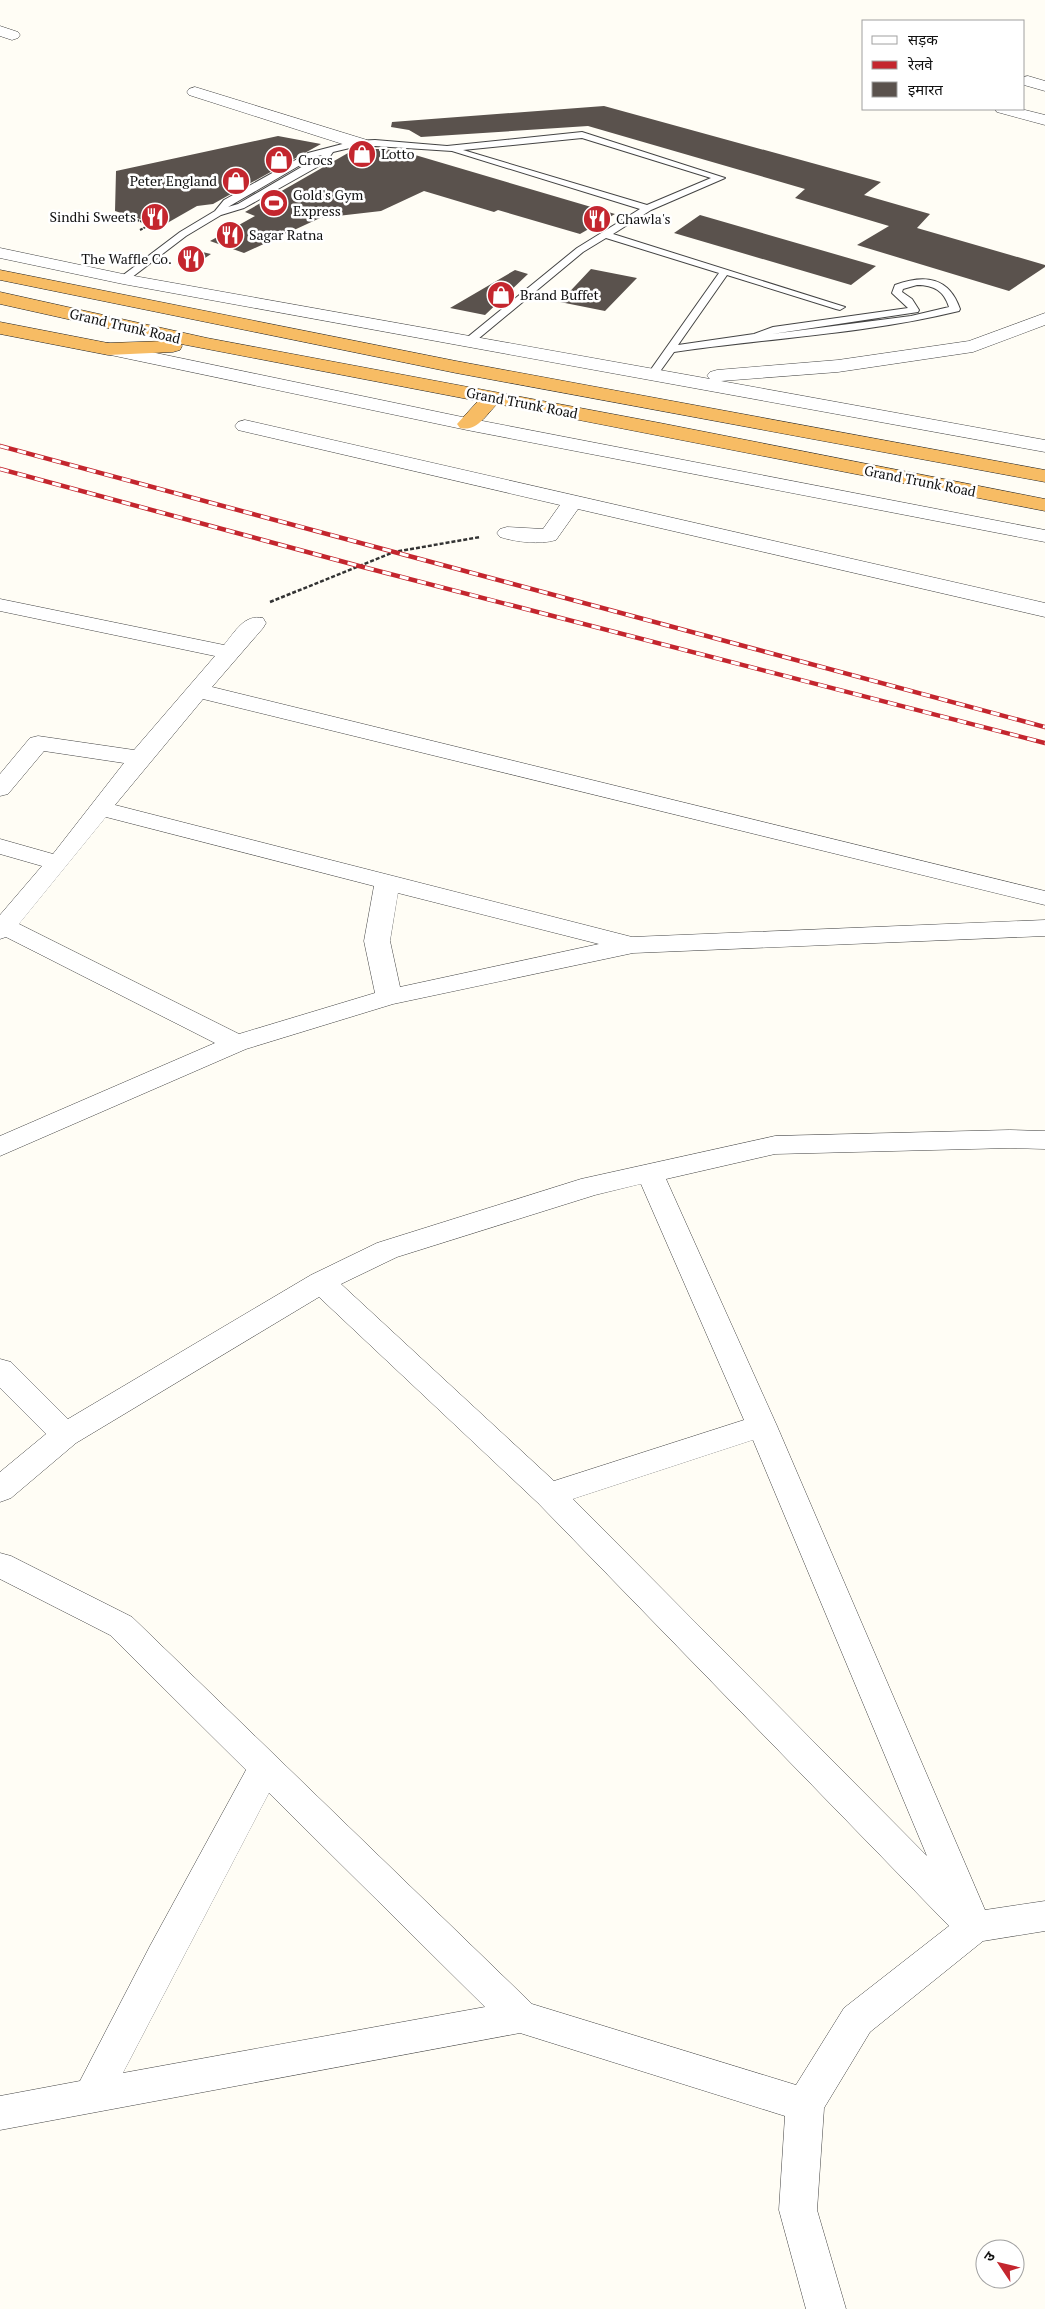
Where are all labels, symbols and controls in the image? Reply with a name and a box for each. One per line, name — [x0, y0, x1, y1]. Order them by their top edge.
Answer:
legend — [862, 20, 1025, 110]
text: सड़क — [908, 29, 938, 49]
text: रेलवे — [907, 54, 933, 74]
text: इमारत — [908, 79, 943, 99]
shop icon: Lotto — [347, 139, 377, 169]
place label: Lotto — [381, 144, 415, 163]
shop icon: Crocs — [264, 145, 294, 175]
place label: Crocs — [298, 150, 333, 169]
shop icon: Peter England — [221, 166, 251, 196]
place label: Peter England — [130, 171, 217, 190]
place label: Gold's Gym Express — [293, 185, 363, 220]
sports icon: Gold's Gym Express — [259, 188, 289, 218]
restaurant icon: Sindhi Sweets — [140, 202, 170, 232]
restaurant icon: Chawla's — [582, 204, 612, 234]
place label: Sindhi Sweets — [49, 207, 136, 226]
place label: Chawla's — [616, 209, 671, 228]
restaurant icon: Sagar Ratna — [215, 220, 245, 250]
place label: Sagar Ratna — [249, 225, 323, 244]
restaurant icon: The Waffle Co. — [176, 244, 206, 274]
place label: The Waffle Co. — [81, 249, 172, 268]
shop icon: Brand Buffet — [486, 280, 516, 310]
place label: Brand Buffet — [520, 285, 600, 304]
street label: Grand Trunk Road — [68, 304, 183, 348]
street label: Grand Trunk Road — [465, 382, 580, 423]
street label: Grand Trunk Road — [863, 460, 978, 501]
north arrow — [975, 2239, 1025, 2289]
text: उ — [979, 2247, 1000, 2265]

